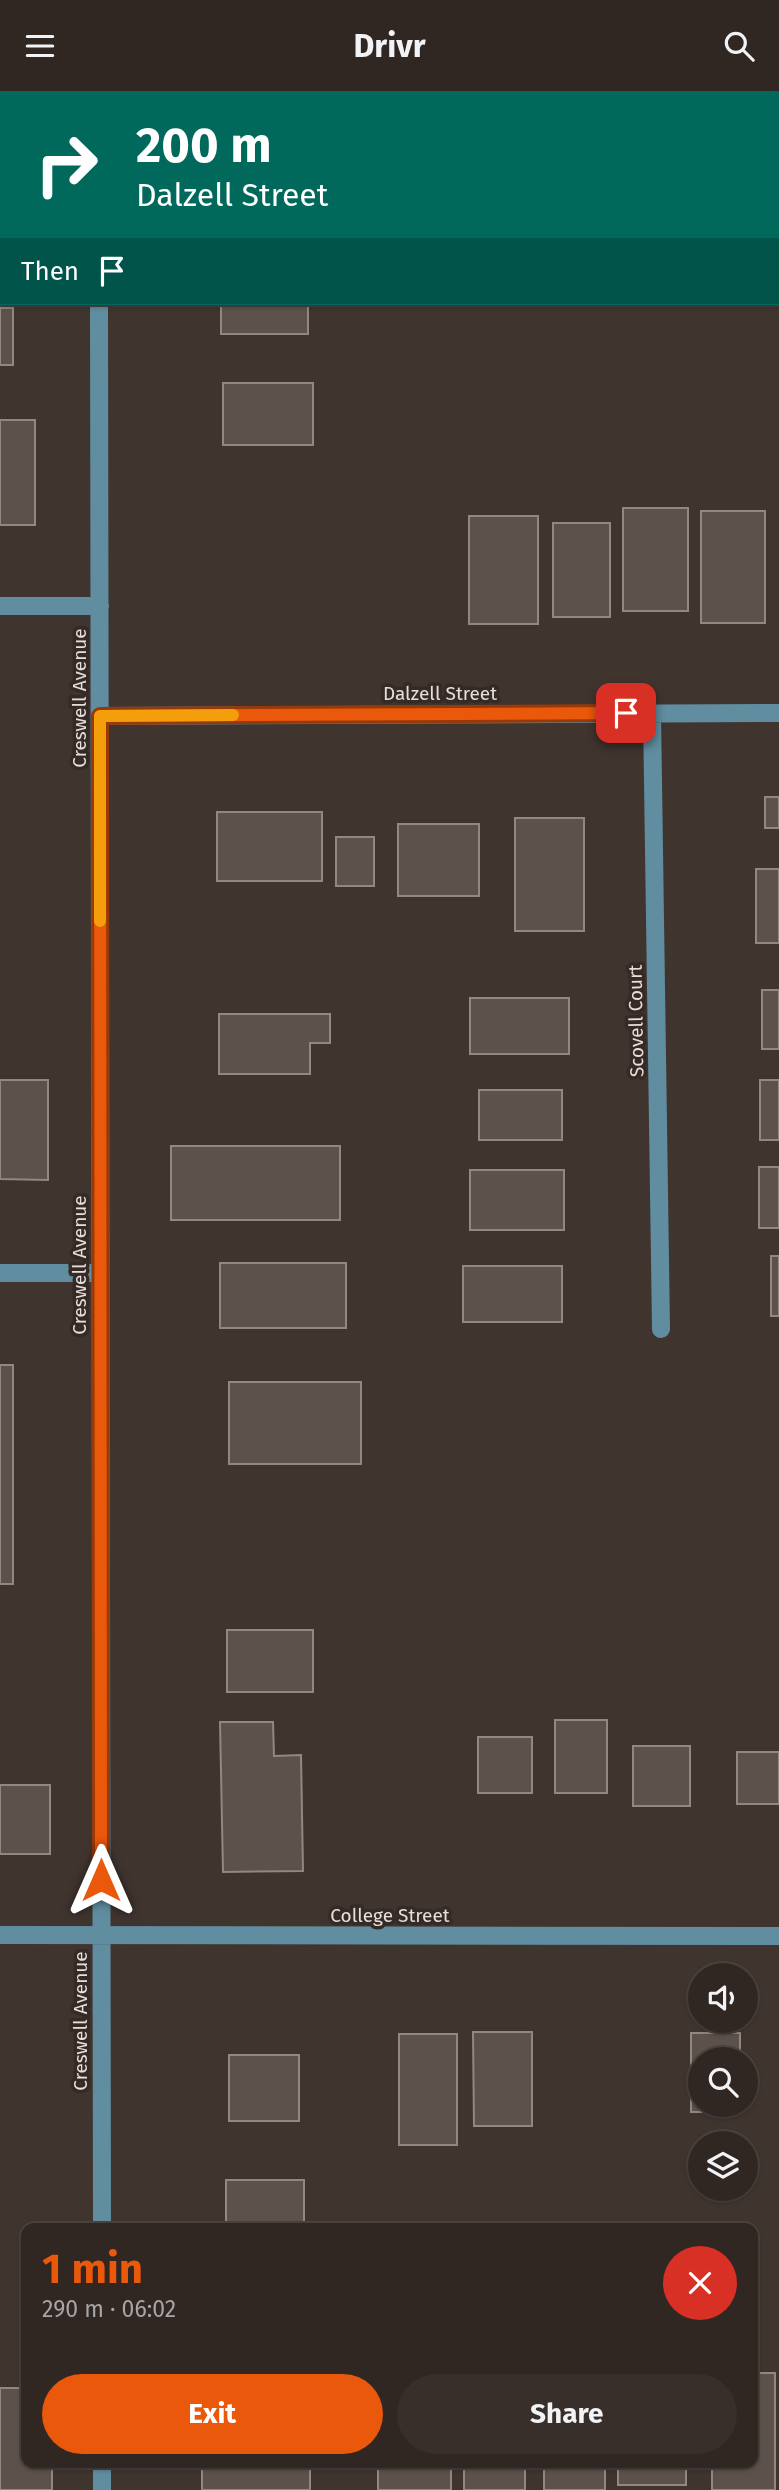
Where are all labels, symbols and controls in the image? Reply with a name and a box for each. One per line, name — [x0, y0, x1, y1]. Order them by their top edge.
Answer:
icon: menu — [21, 27, 59, 65]
text: Drivr — [354, 27, 425, 65]
icon: search — [720, 27, 758, 65]
text: 200 m — [136, 116, 272, 175]
icon: right — [21, 119, 112, 210]
text: Dalzell Street — [136, 176, 328, 214]
icon: arrive — [93, 252, 131, 290]
text: Then — [21, 256, 79, 287]
street label: Creswell Avenue — [68, 628, 91, 768]
street label: Dalzell Street — [383, 682, 497, 705]
pin — [596, 683, 656, 743]
icon: arrive — [607, 694, 645, 732]
street label: Scovell Court — [624, 964, 648, 1077]
street label: Creswell Avenue — [68, 1195, 91, 1335]
position arrow — [64, 1843, 138, 1917]
street label: College Street — [330, 1904, 450, 1927]
street label: Creswell Avenue — [69, 1951, 92, 2091]
map controls — [688, 1963, 758, 2201]
button: sound — [688, 1963, 758, 2033]
button: search — [688, 2047, 758, 2117]
button: layers — [688, 2131, 758, 2201]
text: 1 min — [42, 2244, 143, 2294]
button: close — [663, 2246, 737, 2320]
text: 290 m · 06:02 — [42, 2295, 176, 2323]
button: Exit — [42, 2374, 383, 2454]
button: Share — [397, 2374, 737, 2454]

